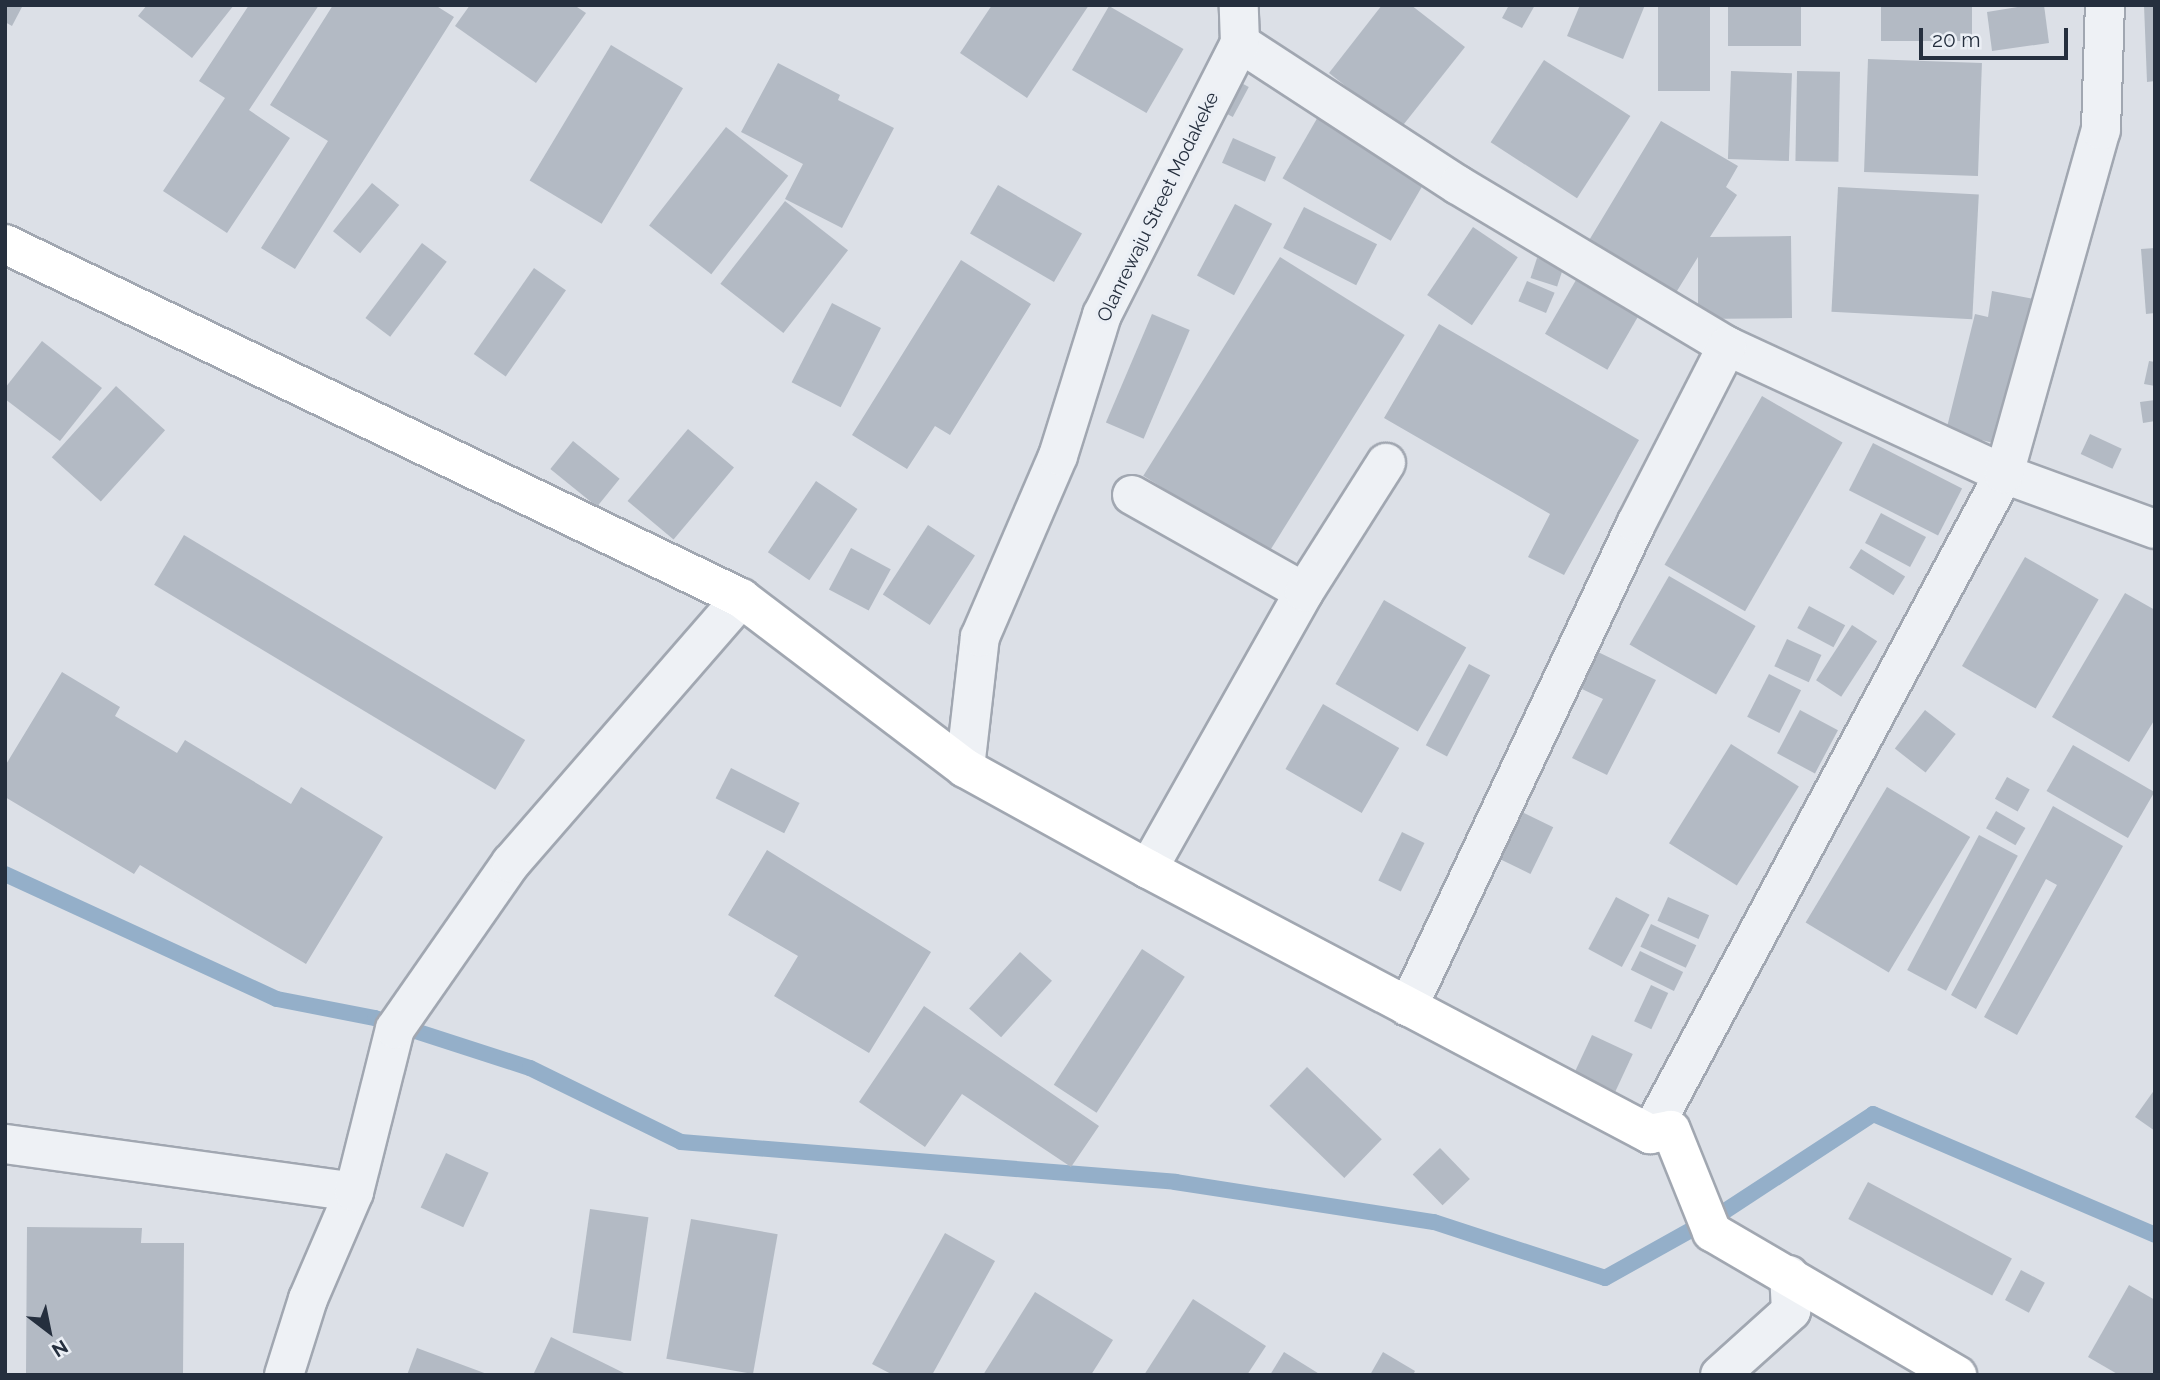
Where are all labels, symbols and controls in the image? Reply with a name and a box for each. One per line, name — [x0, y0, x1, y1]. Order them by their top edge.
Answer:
scale bar — [1922, 14, 2071, 58]
text: 20 m — [1932, 27, 1980, 52]
street label: Olanrewaju Street Modakeke — [1092, 88, 1224, 326]
north arrow — [14, 1296, 84, 1366]
text: N — [48, 1336, 72, 1362]

